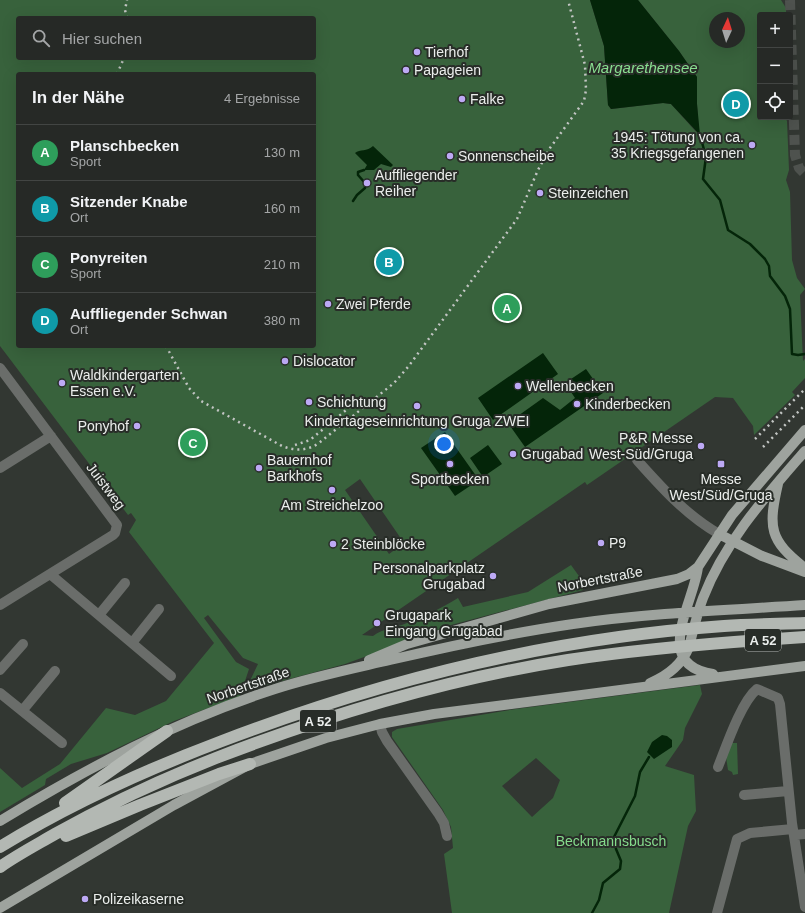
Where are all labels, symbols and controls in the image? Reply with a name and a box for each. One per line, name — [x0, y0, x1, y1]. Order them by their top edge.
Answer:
north arrow — [709, 12, 745, 48]
map controls — [757, 12, 793, 120]
button: + — [757, 12, 793, 48]
search box — [16, 16, 316, 60]
icon: search — [30, 27, 52, 49]
text: Hier suchen — [62, 30, 142, 47]
place label: Tierhof — [425, 44, 468, 60]
marker: Tierhof — [412, 47, 422, 57]
button: − — [757, 48, 793, 84]
water label: Margarethensee — [588, 59, 698, 76]
place label: Papageien — [414, 62, 481, 78]
marker: Papageien — [401, 65, 411, 75]
button: locate — [757, 84, 793, 120]
text: In der Nähe — [32, 88, 125, 107]
pin: D — [723, 89, 749, 119]
text: 4 Ergebnisse — [224, 91, 300, 106]
place label: Falke — [470, 91, 504, 107]
marker: Falke — [457, 94, 467, 104]
place label: 1945: Tötung von ca. 35 Kriegsgefangenen — [611, 129, 744, 161]
text: Planschbecken — [70, 137, 179, 154]
marker: 1945: Tötung von ca. 35 Kriegsgefangenen — [747, 140, 757, 150]
text: A — [40, 145, 50, 160]
text: 130 m — [264, 145, 300, 160]
place label: Sonnenscheibe — [458, 148, 555, 164]
marker: Sonnenscheibe — [445, 151, 455, 161]
text: Sport — [70, 154, 101, 169]
place label: Auffliegender Reiher — [375, 167, 458, 199]
marker: Auffliegender Reiher — [362, 178, 372, 188]
place label: Steinzeichen — [548, 185, 628, 201]
marker: Steinzeichen — [535, 188, 545, 198]
text: Sitzender Knabe — [70, 193, 188, 210]
text: B — [40, 201, 50, 216]
text: 160 m — [264, 201, 300, 216]
text: Ort — [70, 210, 88, 225]
pin: B — [376, 247, 402, 277]
text: Ponyreiten — [70, 249, 148, 266]
text: C — [40, 257, 50, 272]
text: 210 m — [264, 257, 300, 272]
text: Sport — [70, 266, 101, 281]
pin: A — [494, 293, 520, 323]
place label: Zwei Pferde — [336, 296, 411, 312]
marker: Zwei Pferde — [323, 299, 333, 309]
text: Auffliegender Schwan — [70, 305, 228, 322]
text: D — [40, 313, 50, 328]
text: 380 m — [264, 313, 300, 328]
text: Ort — [70, 322, 88, 337]
place label: Dislocator — [293, 353, 356, 369]
marker: Dislocator — [280, 356, 290, 366]
place label: Waldkindergarten Essen e.V. — [70, 367, 179, 399]
marker: Waldkindergarten Essen e.V. — [57, 378, 67, 388]
place label: Wellenbecken — [526, 378, 614, 394]
marker: Wellenbecken — [513, 381, 523, 391]
place label: Schichtung — [317, 394, 386, 410]
place label: Kinderbecken — [585, 396, 671, 412]
marker: Schichtung — [304, 397, 314, 407]
marker: Kinderbecken — [572, 399, 582, 409]
marker: Kindertageseinrichtung Gruga ZWEI — [412, 401, 422, 411]
place label: Kindertageseinrichtung Gruga ZWEI — [305, 413, 529, 429]
place label: Ponyhof — [78, 418, 129, 434]
marker: Ponyhof — [132, 421, 142, 431]
pin: C — [180, 428, 206, 458]
place label: P&R Messe West-Süd/Gruga — [589, 430, 693, 462]
your location — [434, 434, 454, 454]
marker: P&R Messe West-Süd/Gruga — [696, 441, 706, 451]
place label: Grugabad — [521, 446, 583, 462]
marker: Grugabad — [508, 449, 518, 459]
place label: Bauernhof Barkhofs — [267, 452, 332, 484]
street label: Juistweg — [83, 459, 129, 513]
marker: Sportbecken — [445, 459, 455, 469]
marker: Messe West/Süd/Gruga — [716, 459, 726, 469]
marker: Bauernhof Barkhofs — [254, 463, 264, 473]
place label: Sportbecken — [411, 471, 489, 487]
place label: Messe West/Süd/Gruga — [669, 471, 773, 503]
marker: Am Streichelzoo — [327, 485, 337, 495]
place label: Am Streichelzoo — [281, 497, 383, 513]
place label: P9 — [609, 535, 626, 551]
place label: 2 Steinblöcke — [341, 536, 425, 552]
marker: P9 — [596, 538, 606, 548]
marker: 2 Steinblöcke — [328, 539, 338, 549]
place label: Personalparkplatz Grugabad — [373, 560, 485, 592]
street label: Norbertstraße — [556, 563, 644, 595]
marker: Personalparkplatz Grugabad — [488, 571, 498, 581]
place label: Grugapark Eingang Grugabad — [385, 607, 503, 639]
marker: Grugapark Eingang Grugabad — [372, 618, 382, 628]
road number: A 52 — [745, 629, 781, 651]
street label: Norbertstraße — [205, 663, 292, 707]
road number: A 52 — [300, 710, 336, 732]
park label: Beckmannsbusch — [556, 833, 666, 849]
place label: Polizeikaserne — [93, 891, 184, 907]
marker: Polizeikaserne — [80, 894, 90, 904]

